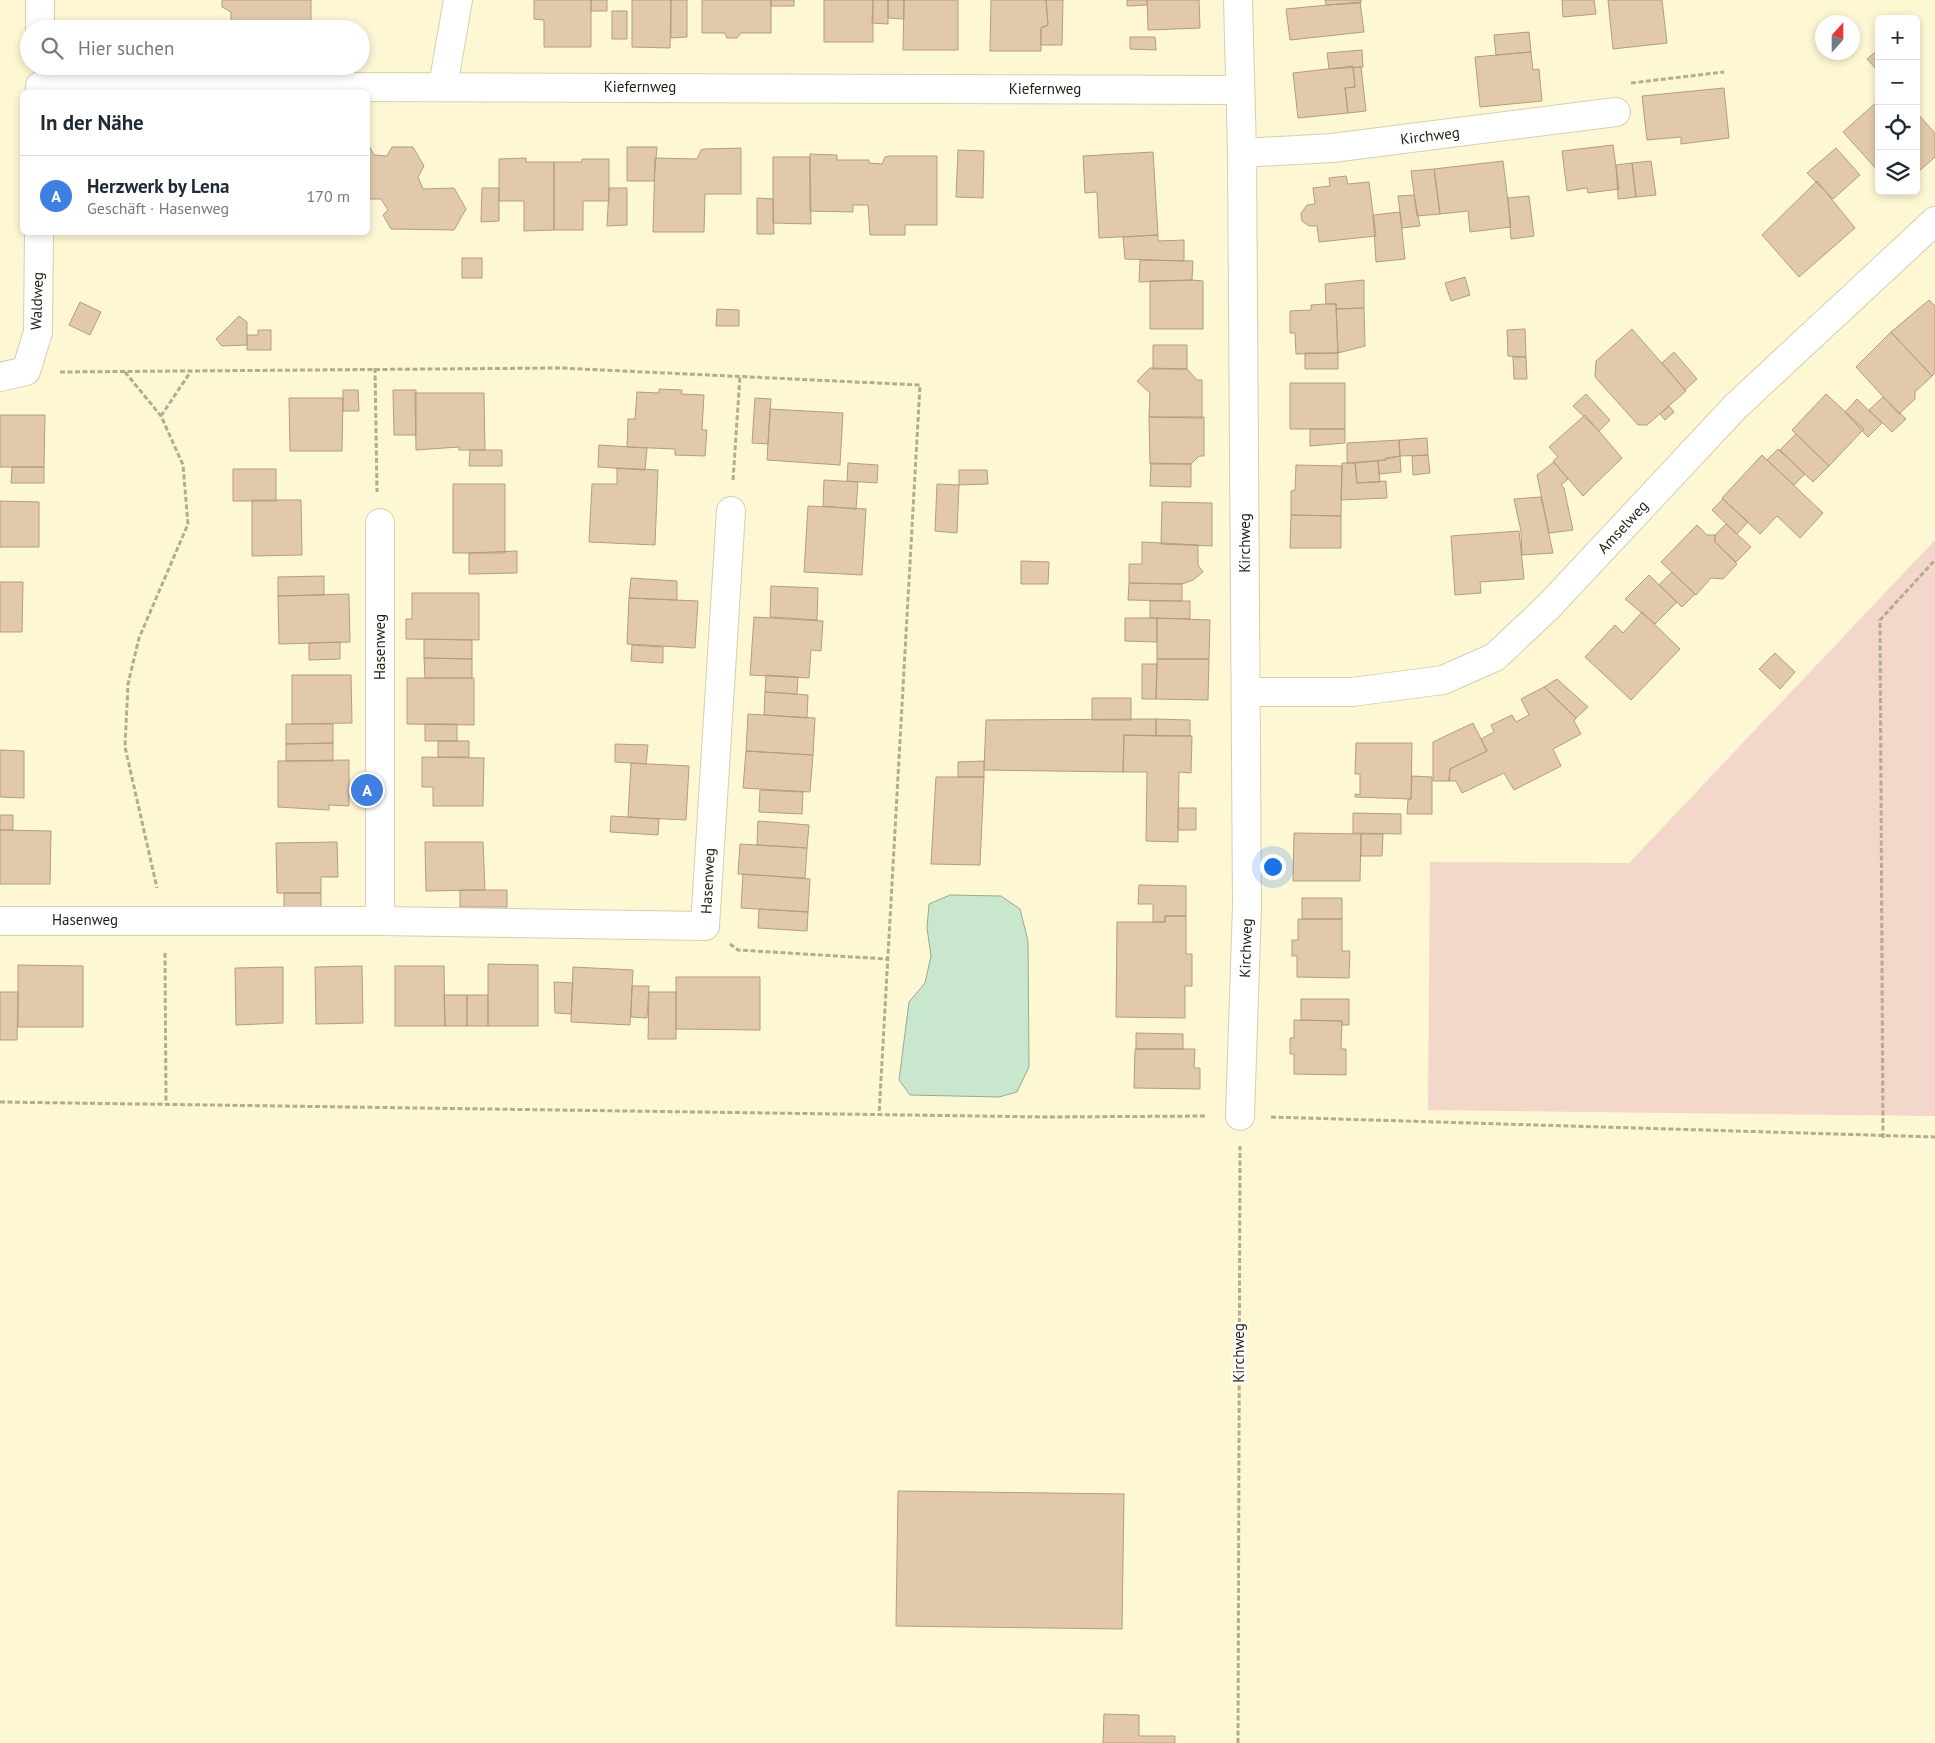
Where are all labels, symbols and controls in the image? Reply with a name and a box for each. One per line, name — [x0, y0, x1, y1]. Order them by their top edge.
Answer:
north arrow — [1815, 15, 1860, 60]
map controls — [1875, 15, 1920, 195]
button: + — [1875, 15, 1920, 60]
search box — [20, 20, 370, 75]
icon: search — [38, 34, 66, 62]
text: Hier suchen — [78, 36, 174, 60]
button: − — [1875, 60, 1920, 105]
street label: Kiefernweg — [604, 77, 676, 96]
street label: Kiefernweg — [1009, 79, 1081, 98]
button: locate — [1875, 105, 1920, 150]
text: In der Nähe — [40, 109, 144, 136]
street label: Kirchweg — [1399, 122, 1461, 149]
button: layers — [1875, 150, 1920, 195]
text: Herzwerk by Lena — [87, 174, 230, 198]
text: A — [51, 186, 61, 206]
text: 170 m — [307, 186, 350, 206]
text: Geschäft · Hasenweg — [87, 198, 229, 218]
street label: Waldweg — [26, 272, 47, 330]
street label: Amselweg — [1593, 496, 1652, 557]
street label: Kirchweg — [1235, 513, 1254, 573]
street label: Hasenweg — [370, 614, 389, 680]
pin: A — [351, 771, 383, 809]
street label: Hasenweg — [696, 848, 719, 914]
your location — [1260, 854, 1286, 880]
street label: Hasenweg — [52, 910, 118, 929]
street label: Kirchweg — [1235, 918, 1256, 978]
street label: Kirchweg — [1229, 1323, 1248, 1383]

